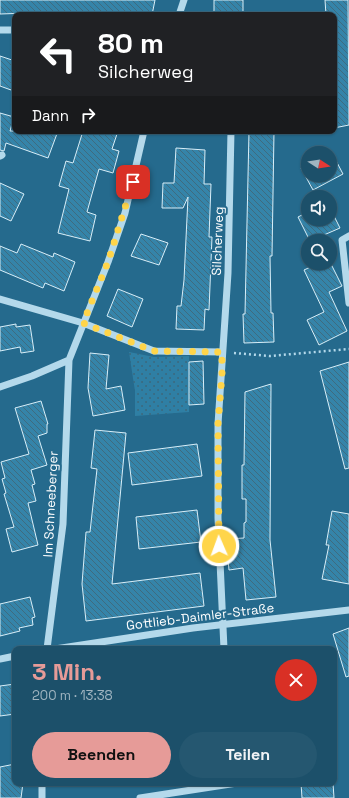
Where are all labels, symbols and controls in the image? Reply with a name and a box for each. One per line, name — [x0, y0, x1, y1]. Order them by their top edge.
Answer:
text: 80 m — [98, 25, 164, 61]
icon: left — [32, 28, 84, 80]
text: Silcherweg — [98, 60, 194, 83]
icon: right — [77, 104, 99, 126]
text: Dann — [32, 106, 69, 125]
north arrow — [301, 146, 337, 182]
map controls — [301, 146, 337, 270]
pin — [116, 165, 150, 199]
icon: arrive — [122, 171, 144, 193]
button: sound — [301, 190, 337, 226]
street label: Silcherweg — [208, 206, 227, 276]
button: search — [301, 234, 337, 270]
street label: Im Schneeberger — [39, 450, 62, 558]
position arrow — [198, 525, 240, 567]
street label: Gottlieb-Daimler-Straße — [125, 599, 275, 634]
text: 3 Min. — [32, 656, 102, 687]
button: close — [275, 659, 317, 701]
text: 200 m · 13:38 — [32, 687, 113, 704]
button: Beenden — [32, 732, 171, 778]
button: Teilen — [179, 732, 317, 778]

